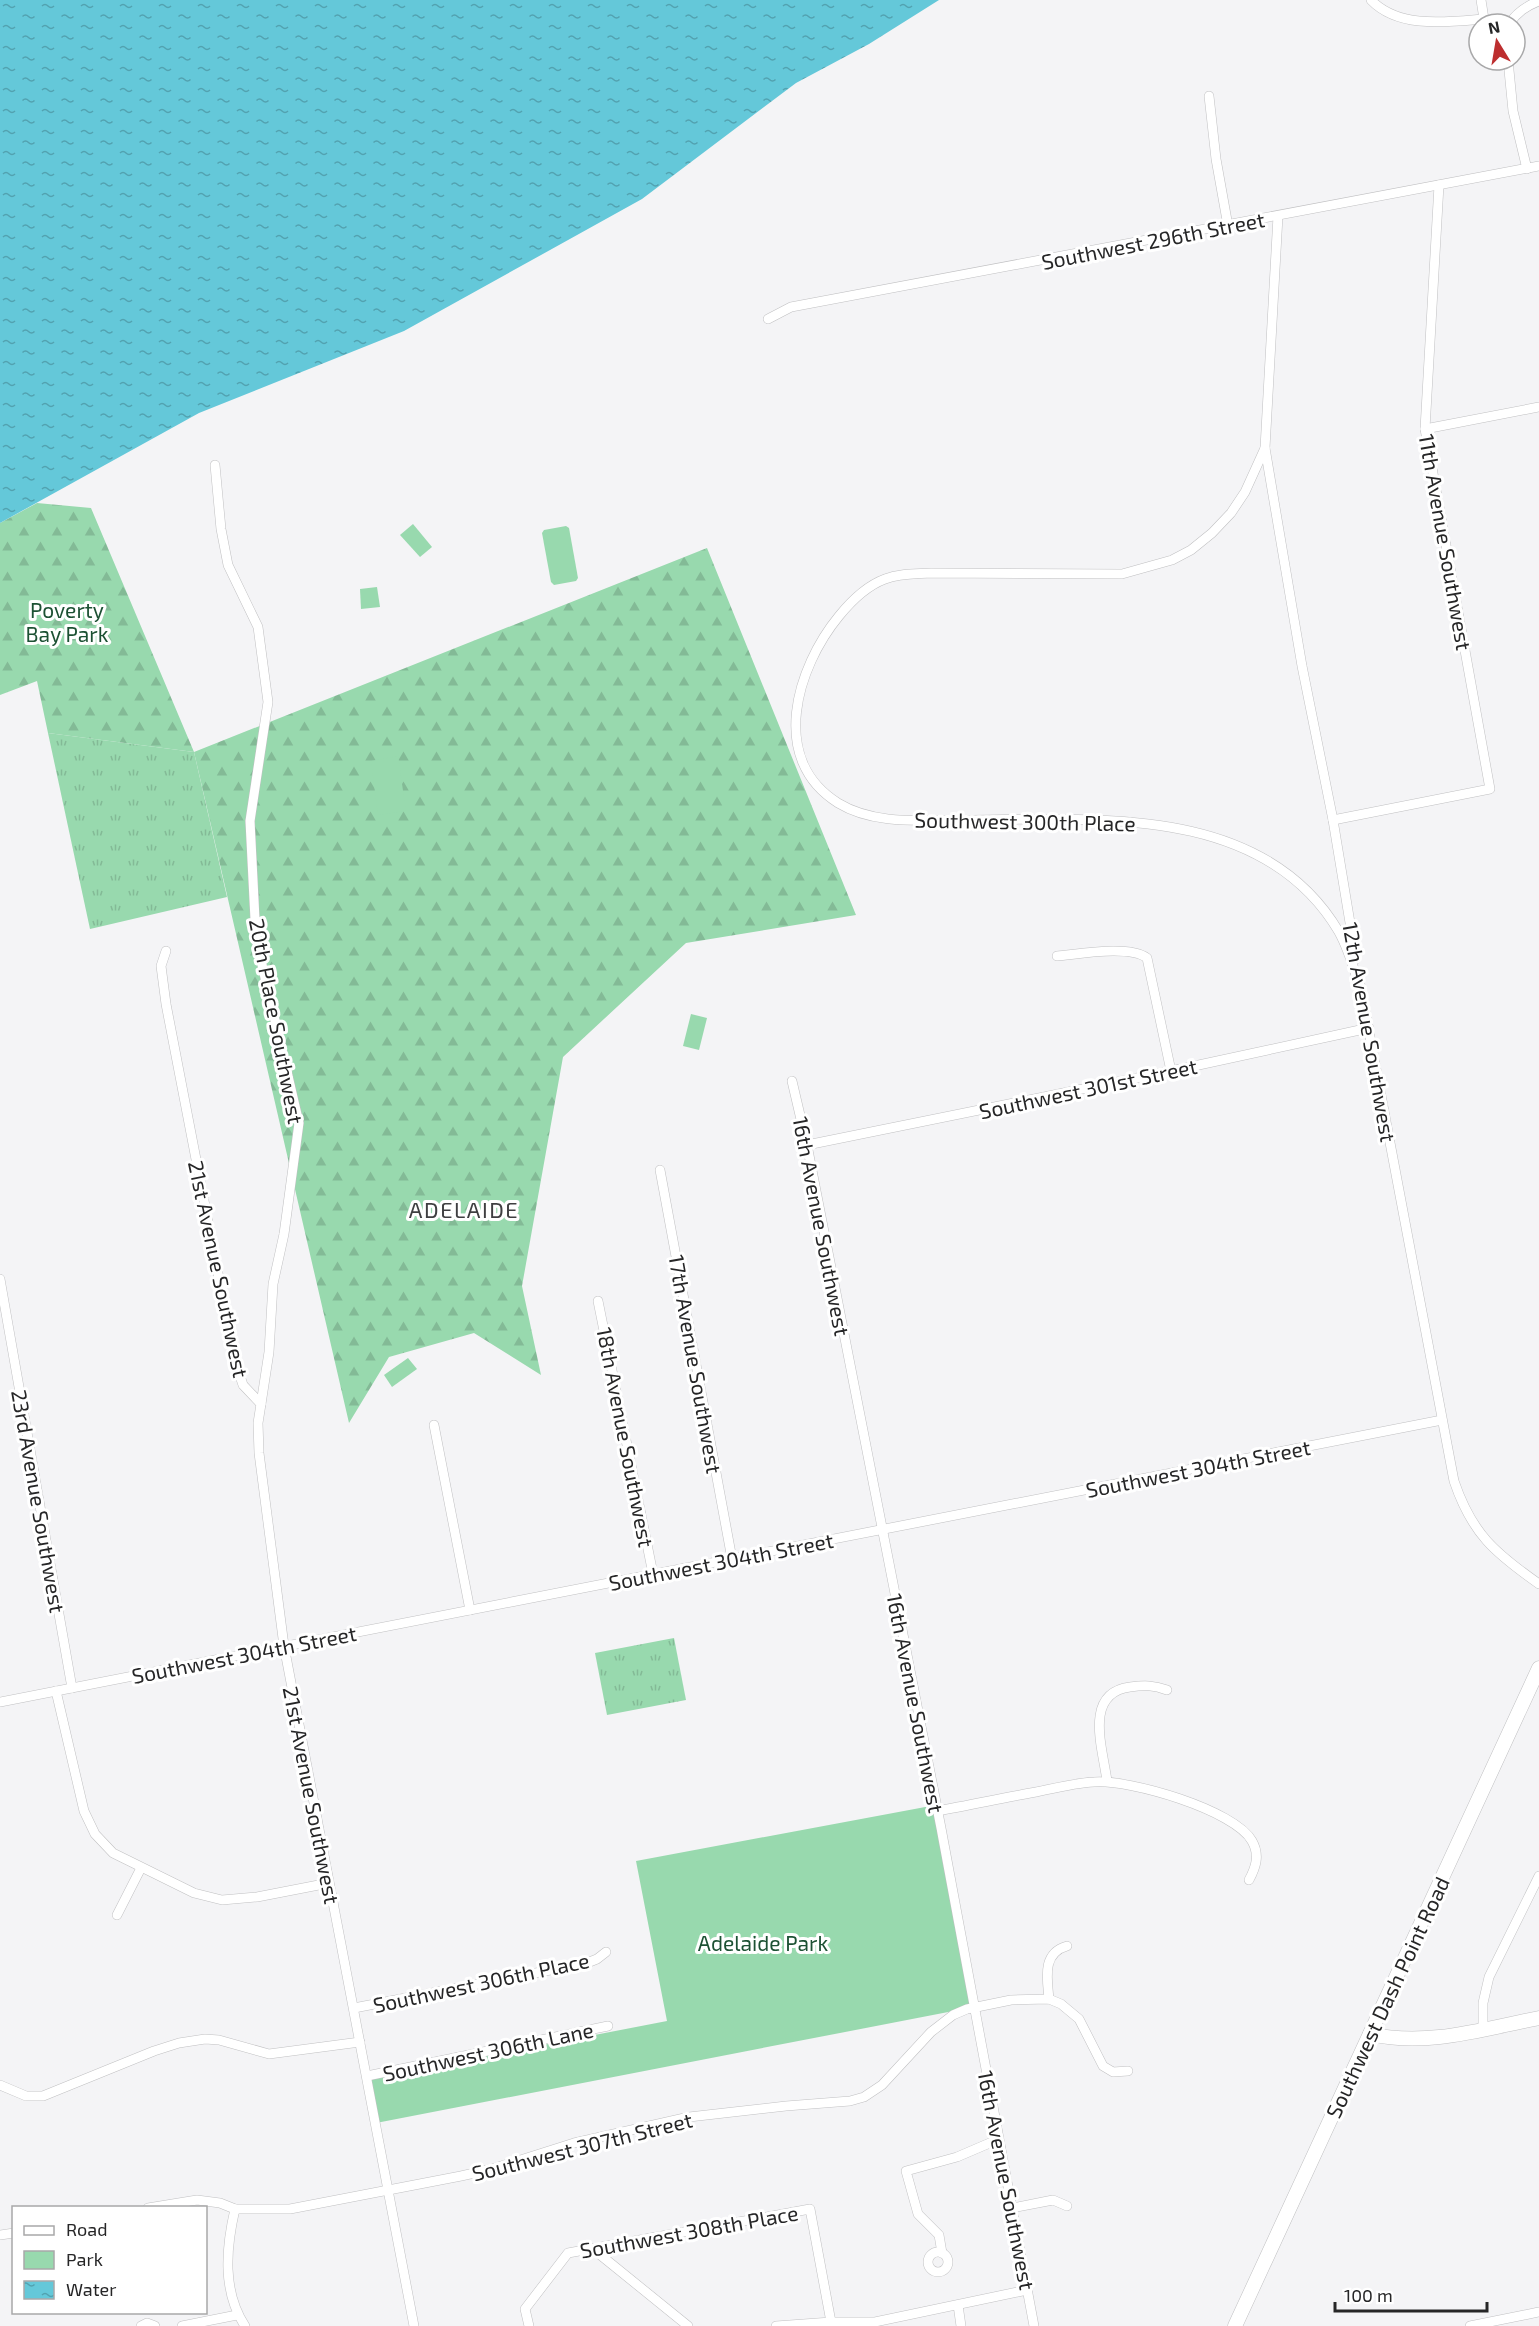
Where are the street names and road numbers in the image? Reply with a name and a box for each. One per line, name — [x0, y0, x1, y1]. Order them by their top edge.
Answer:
street label: Southwest 296th Street — [1039, 206, 1267, 274]
street label: 11th Avenue Southwest — [1415, 432, 1477, 652]
street label: Southwest 300th Place — [914, 807, 1136, 835]
street label: 20th Place Southwest — [245, 916, 309, 1126]
street label: 12th Avenue Southwest — [1338, 920, 1402, 1144]
street label: Southwest 301st Street — [977, 1053, 1199, 1123]
street label: 16th Avenue Southwest — [788, 1114, 856, 1338]
street label: 21st Avenue Southwest — [184, 1158, 254, 1380]
street label: 17th Avenue Southwest — [664, 1253, 728, 1475]
street label: 18th Avenue Southwest — [592, 1325, 660, 1549]
street label: 23rd Avenue Southwest — [7, 1388, 71, 1614]
street label: Southwest 304th Street — [1084, 1434, 1312, 1502]
street label: Southwest 304th Street — [607, 1527, 835, 1595]
street label: 16th Avenue Southwest — [882, 1591, 950, 1815]
street label: Southwest 304th Street — [130, 1620, 358, 1688]
street label: 21st Avenue Southwest — [279, 1684, 345, 1906]
street label: Southwest Dash Point Road — [1320, 1872, 1454, 2122]
street label: Southwest 306th Place — [371, 1947, 591, 2017]
street label: Southwest 306th Lane — [380, 2016, 596, 2086]
street label: 16th Avenue Southwest — [973, 2068, 1041, 2292]
street label: Southwest 307th Street — [469, 2107, 695, 2185]
street label: Southwest 308th Place — [578, 2199, 800, 2263]

